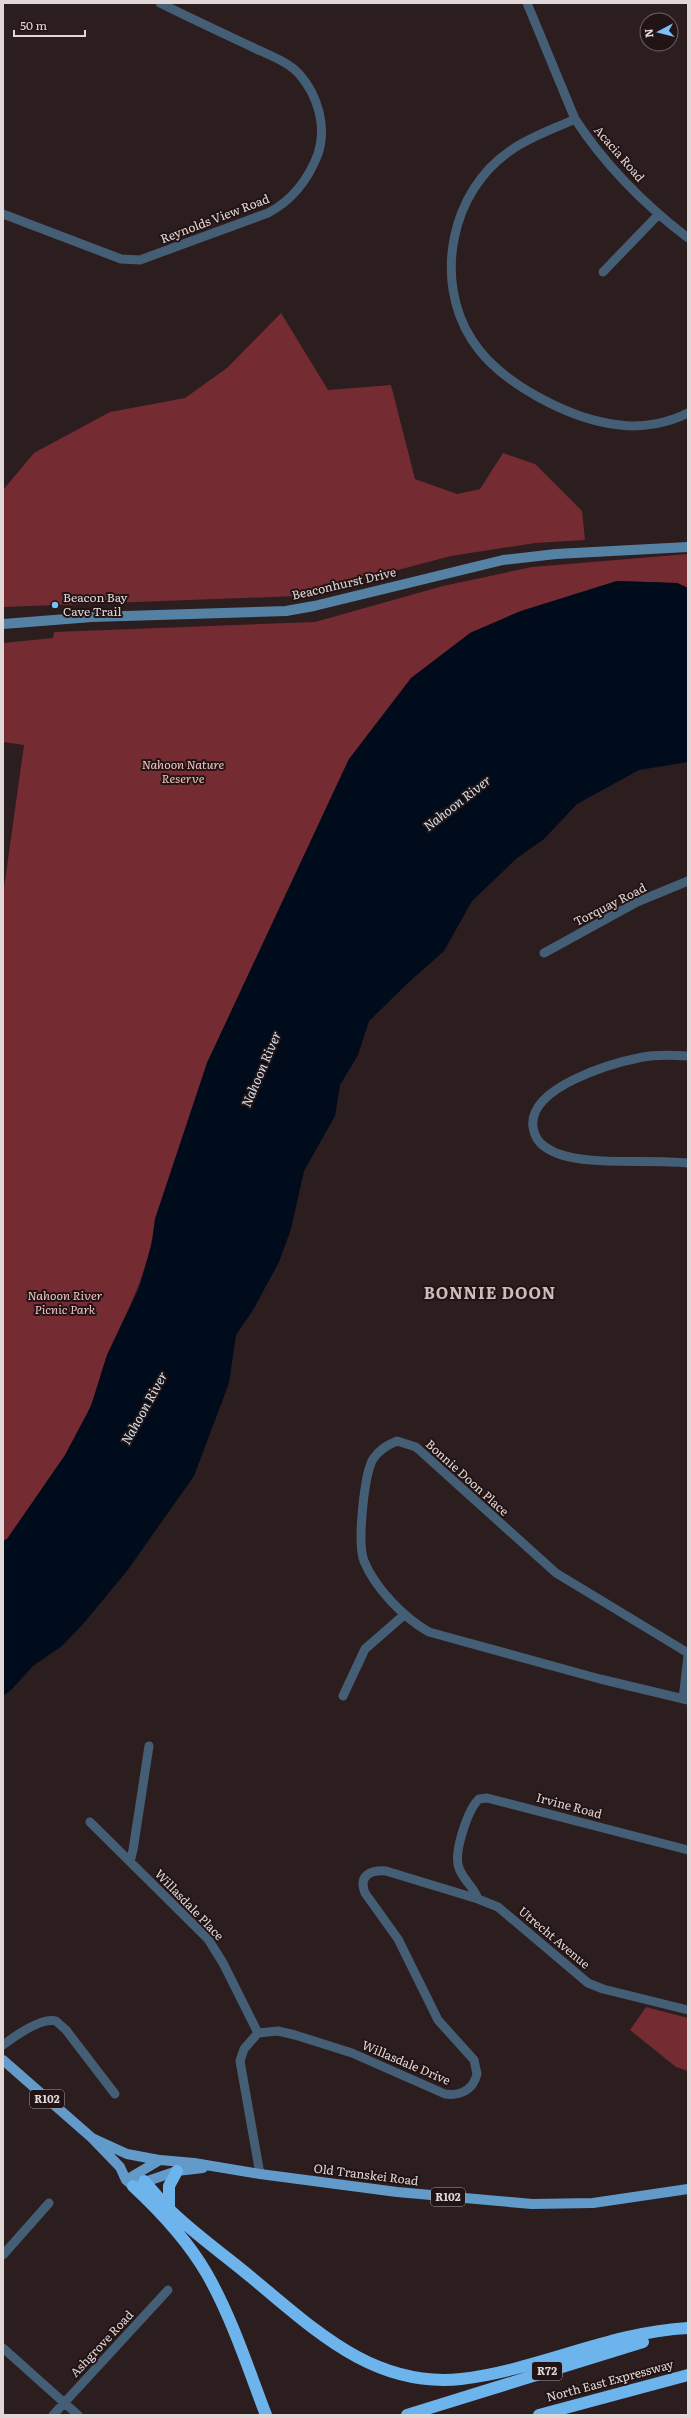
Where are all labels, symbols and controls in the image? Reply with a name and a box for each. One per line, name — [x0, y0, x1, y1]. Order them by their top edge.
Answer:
scale bar — [14, 12, 85, 38]
north arrow — [639, 12, 679, 52]
text: 50 m — [20, 16, 47, 34]
text: N — [640, 28, 657, 39]
street label: Acacia Road — [590, 121, 650, 186]
street label: Reynolds View Road — [157, 189, 272, 247]
street label: Beaconhurst Drive — [290, 562, 398, 604]
place label: Beacon Bay Cave Trail — [63, 588, 127, 620]
marker: Beacon Bay Cave Trail — [50, 600, 60, 610]
park label: Nahoon Nature Reserve — [142, 755, 225, 787]
water label: Nahoon River — [419, 770, 494, 835]
street label: Torquay Road — [570, 878, 650, 930]
water label: Nahoon River — [236, 1028, 285, 1110]
district label: BONNIE DOON — [424, 1280, 556, 1304]
park label: Nahoon River Picnic Park — [28, 1286, 103, 1318]
water label: Nahoon River — [116, 1368, 172, 1448]
street label: Bonnie Doon Place — [422, 1435, 513, 1520]
street label: Irvine Road — [534, 1788, 605, 1823]
street label: Willasdale Place — [151, 1865, 228, 1944]
street label: Utrecht Avenue — [515, 1902, 594, 1973]
street label: Willasdale Drive — [359, 2035, 453, 2089]
road number: R102 — [30, 2090, 64, 2108]
street label: Old Transkei Road — [313, 2159, 420, 2189]
road number: R102 — [431, 2188, 465, 2206]
street label: Ashgrove Road — [65, 2305, 138, 2381]
street label: North East Expressway — [544, 2354, 675, 2406]
road number: R72 — [532, 2362, 562, 2380]

